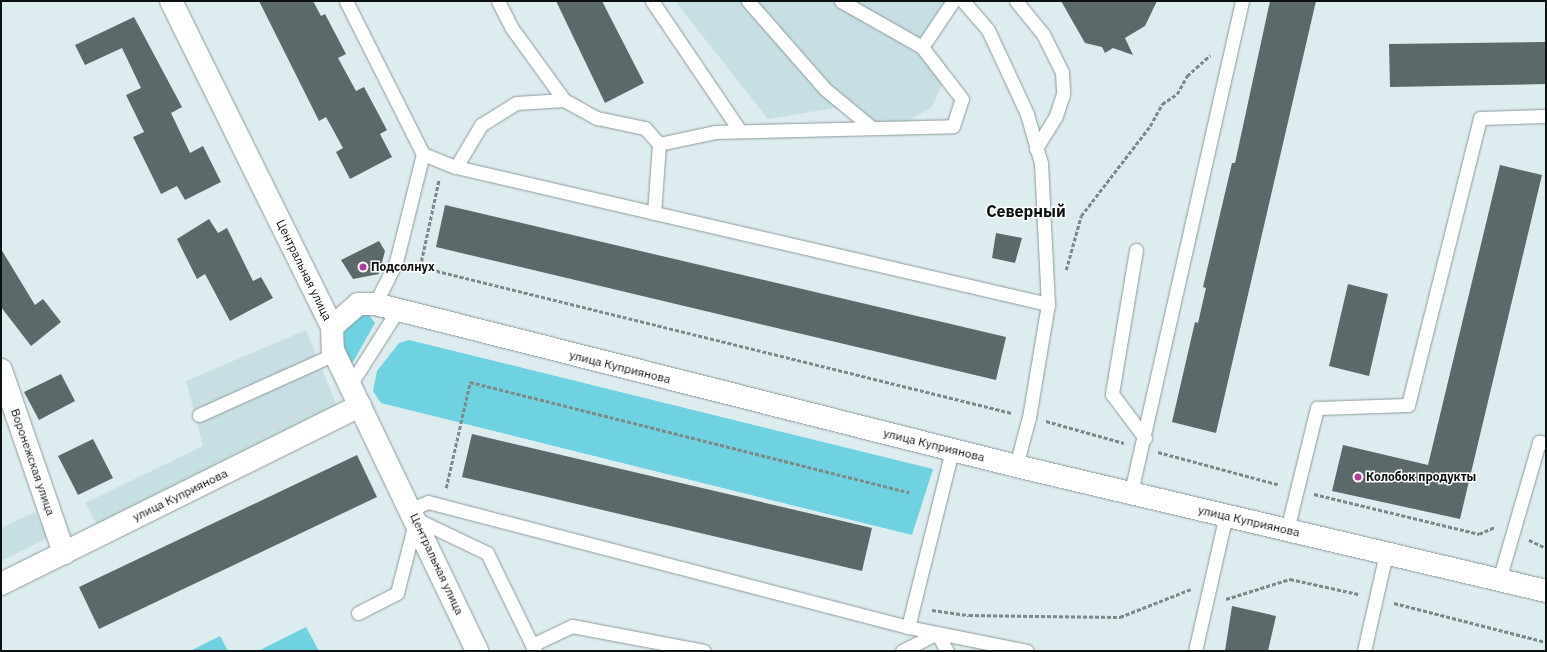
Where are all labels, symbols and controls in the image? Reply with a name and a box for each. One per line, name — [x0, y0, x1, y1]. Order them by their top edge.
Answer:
district label: Северный — [986, 201, 1066, 221]
street label: Центральная улица — [273, 217, 335, 323]
place label: Подсолнух — [371, 260, 435, 274]
marker: Подсолнух — [358, 262, 368, 272]
street label: улица Куприянова — [568, 347, 672, 387]
street label: Воронежская улица — [8, 407, 58, 517]
street label: улица Куприянова — [882, 425, 986, 465]
street label: улица Куприянова — [130, 466, 230, 524]
place label: Колобок продукты — [1366, 470, 1476, 484]
marker: Колобок продукты — [1353, 472, 1363, 482]
street label: улица Куприянова — [1197, 502, 1301, 540]
street label: Центральная улица — [407, 511, 467, 617]

